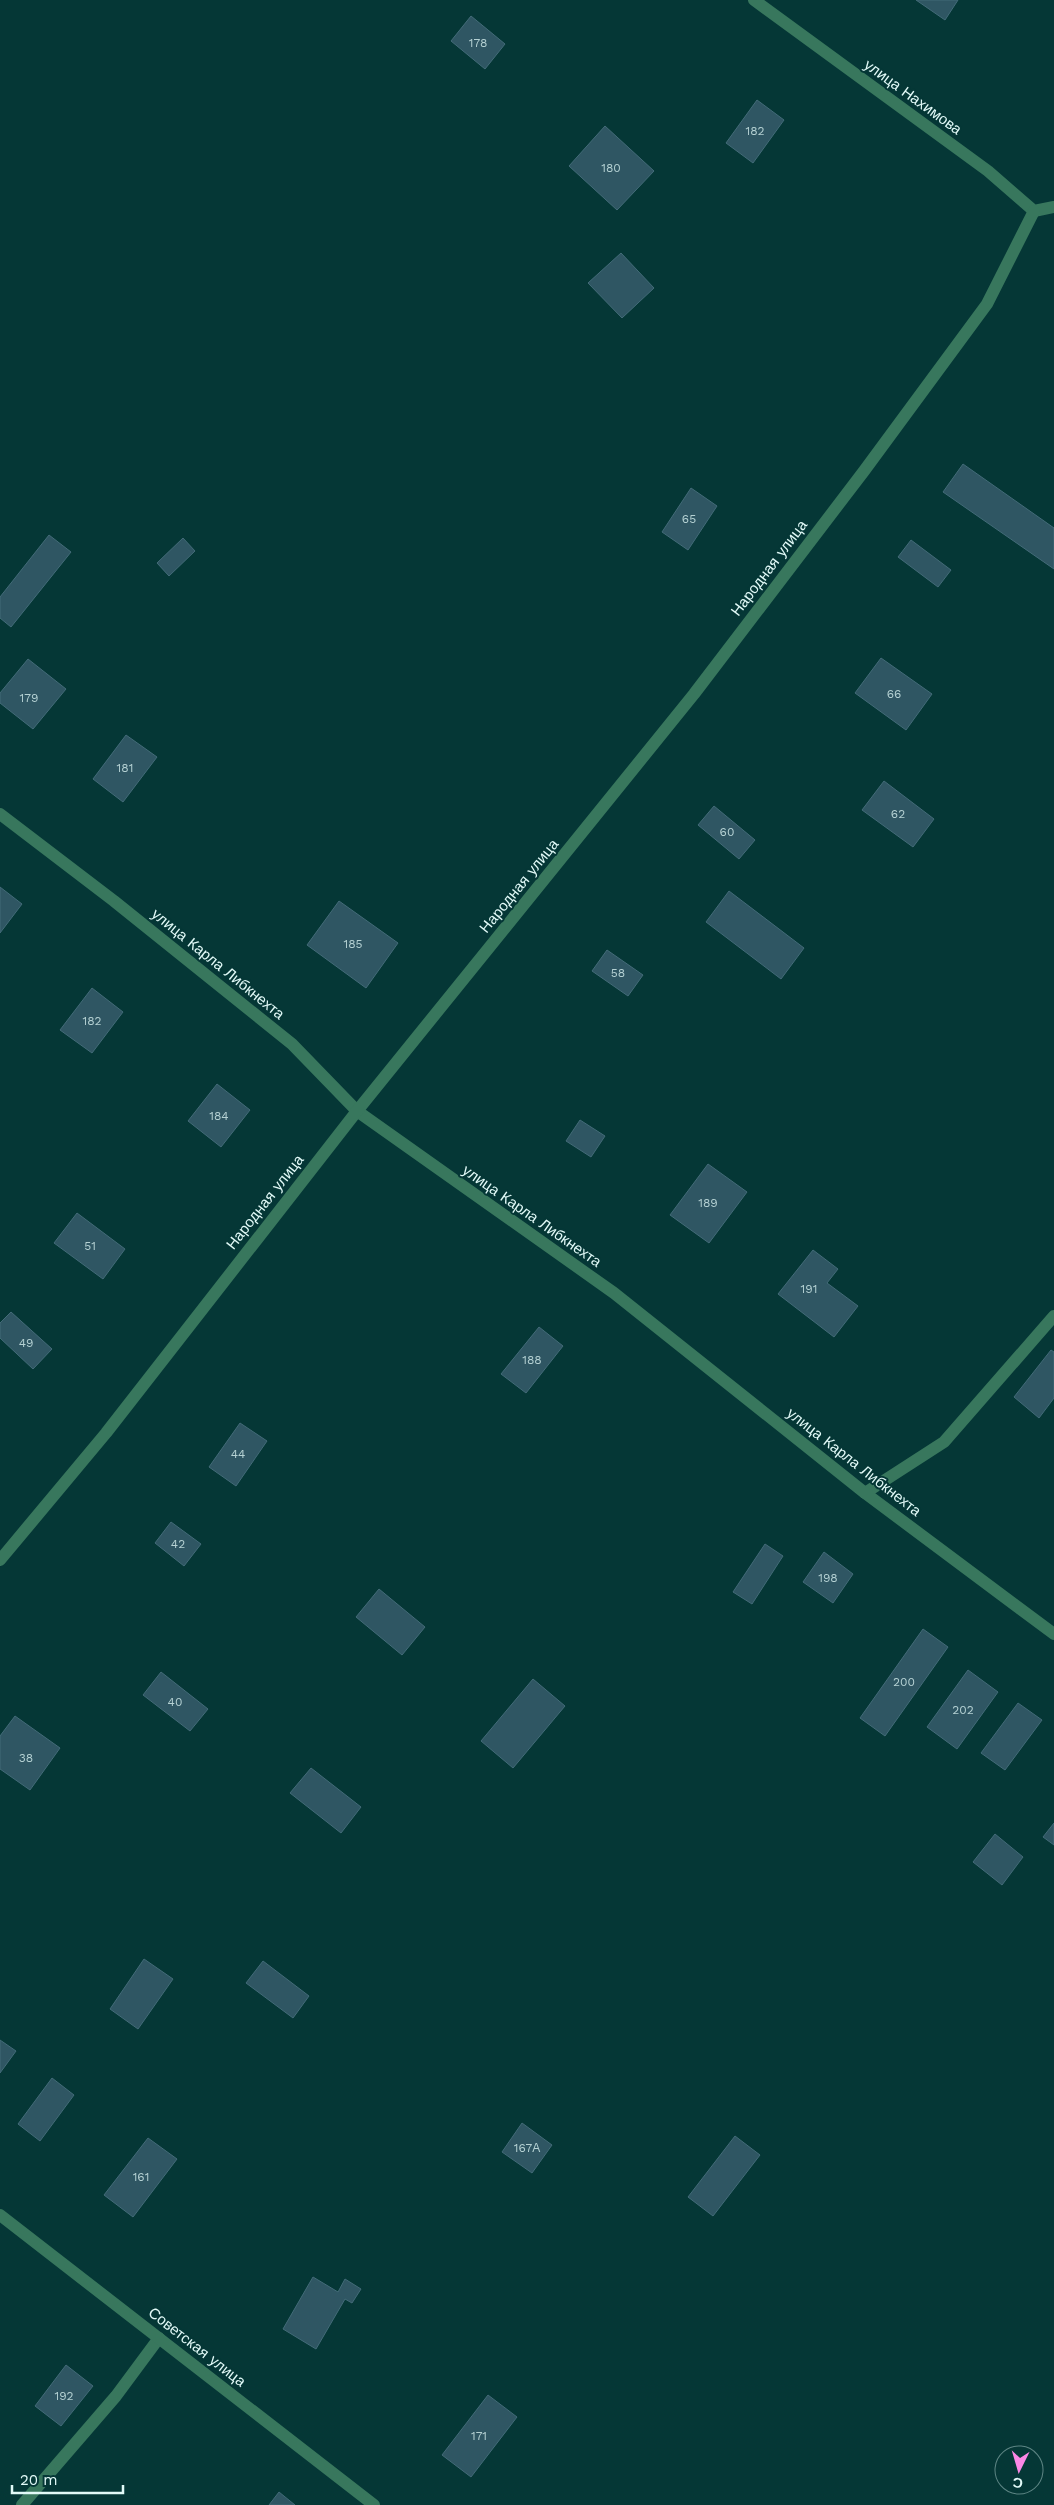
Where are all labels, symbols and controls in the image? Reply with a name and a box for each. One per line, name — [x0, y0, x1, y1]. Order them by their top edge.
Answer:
house number: 178 — [469, 36, 487, 50]
street label: улица Нахимова — [861, 56, 966, 139]
house number: 182 — [745, 124, 765, 138]
house number: 180 — [601, 161, 621, 175]
house number: 65 — [682, 512, 696, 526]
street label: Народная улица — [727, 516, 811, 619]
house number: 66 — [887, 687, 901, 701]
house number: 179 — [20, 691, 38, 705]
house number: 181 — [117, 761, 133, 775]
house number: 62 — [891, 807, 905, 821]
house number: 60 — [720, 825, 734, 839]
street label: Народная улица — [476, 835, 563, 937]
street label: улица Карла Либкнехта — [148, 905, 288, 1023]
house number: 185 — [343, 937, 363, 951]
house number: 58 — [611, 966, 625, 980]
house number: 182 — [82, 1014, 102, 1028]
house number: 184 — [209, 1109, 229, 1123]
street label: Народная улица — [222, 1150, 308, 1253]
street label: улица Карла Либкнехта — [459, 1161, 605, 1271]
house number: 189 — [698, 1196, 718, 1210]
house number: 51 — [84, 1239, 96, 1253]
house number: 191 — [801, 1282, 817, 1296]
house number: 49 — [19, 1336, 33, 1350]
house number: 188 — [522, 1353, 542, 1367]
street label: улица Карла Либкнехта — [783, 1404, 925, 1520]
house number: 44 — [231, 1447, 245, 1461]
house number: 42 — [171, 1537, 185, 1551]
house number: 198 — [818, 1571, 838, 1585]
house number: 200 — [893, 1675, 915, 1689]
house number: 40 — [168, 1695, 182, 1709]
house number: 202 — [952, 1703, 974, 1717]
house number: 38 — [19, 1751, 33, 1765]
house number: 167А — [514, 2141, 540, 2155]
house number: 161 — [133, 2170, 149, 2184]
street label: Советская улица — [145, 2303, 250, 2391]
house number: 192 — [54, 2389, 74, 2403]
house number: 171 — [471, 2429, 487, 2443]
north arrow — [994, 2445, 1044, 2495]
scale bar — [12, 2462, 124, 2494]
text: 20 m — [20, 2471, 58, 2489]
text: С — [1012, 2475, 1024, 2491]

